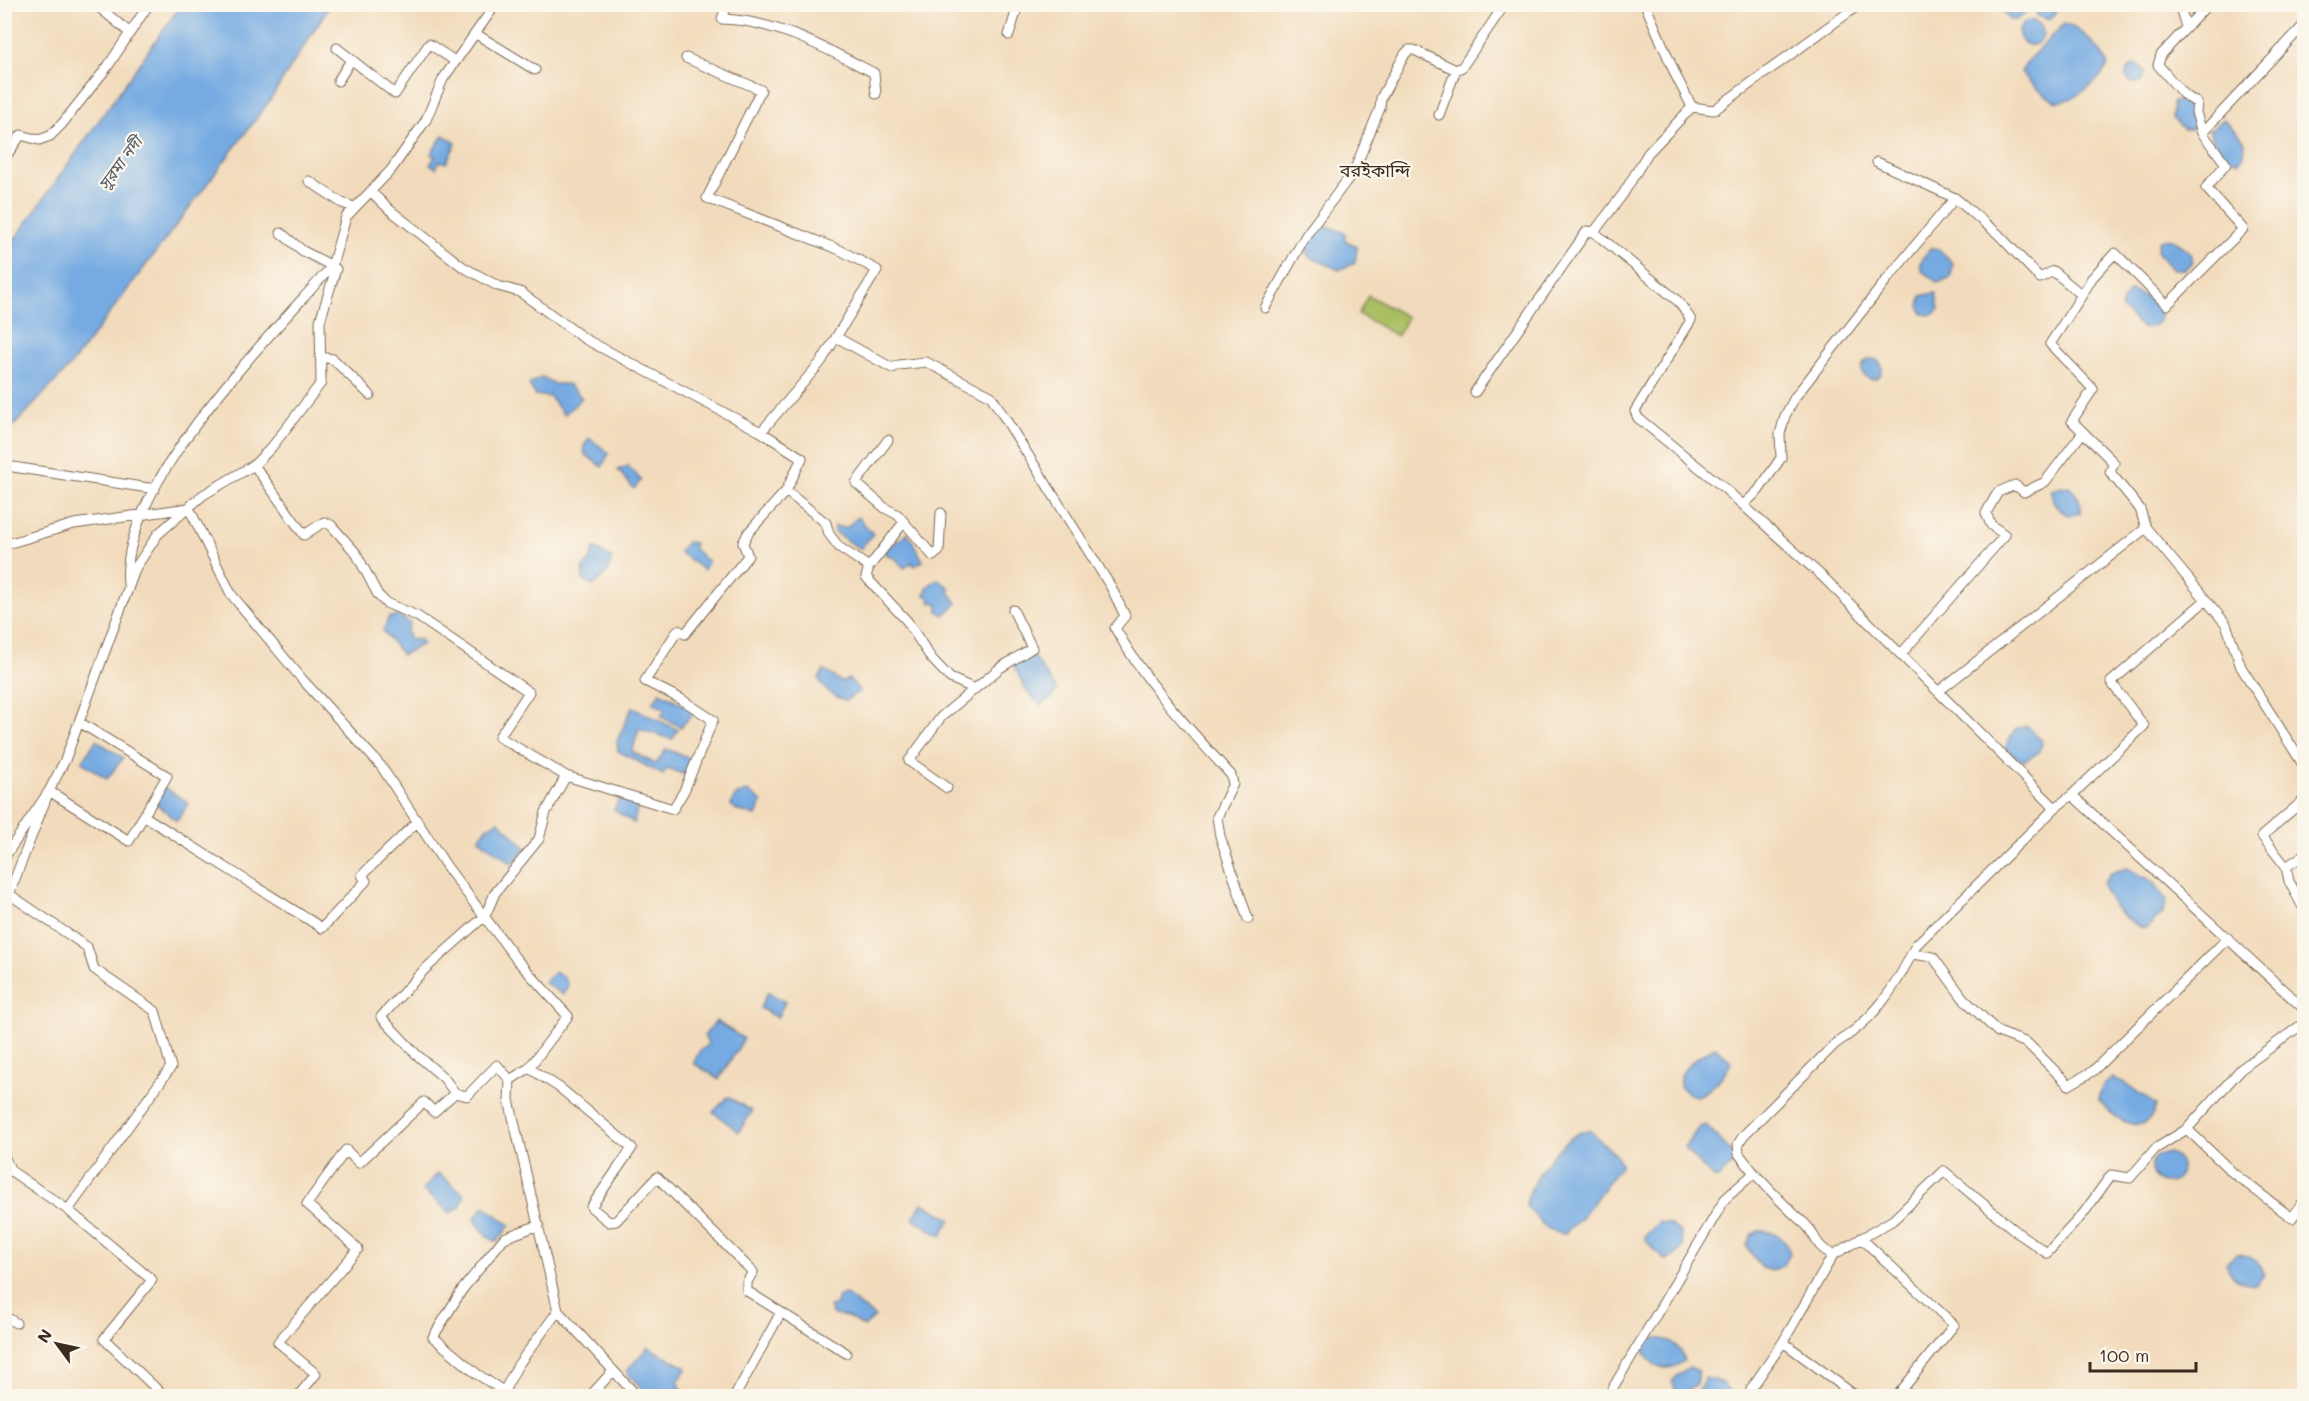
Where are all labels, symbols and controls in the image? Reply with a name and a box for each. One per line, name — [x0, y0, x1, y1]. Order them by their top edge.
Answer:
water label: সুরমা নদী — [93, 129, 148, 194]
district label: বরইকান্দি — [1339, 158, 1411, 182]
north arrow — [27, 1314, 87, 1374]
text: N — [32, 1325, 56, 1346]
scale bar — [2090, 1335, 2196, 1373]
text: 100 m — [2099, 1343, 2149, 1367]

